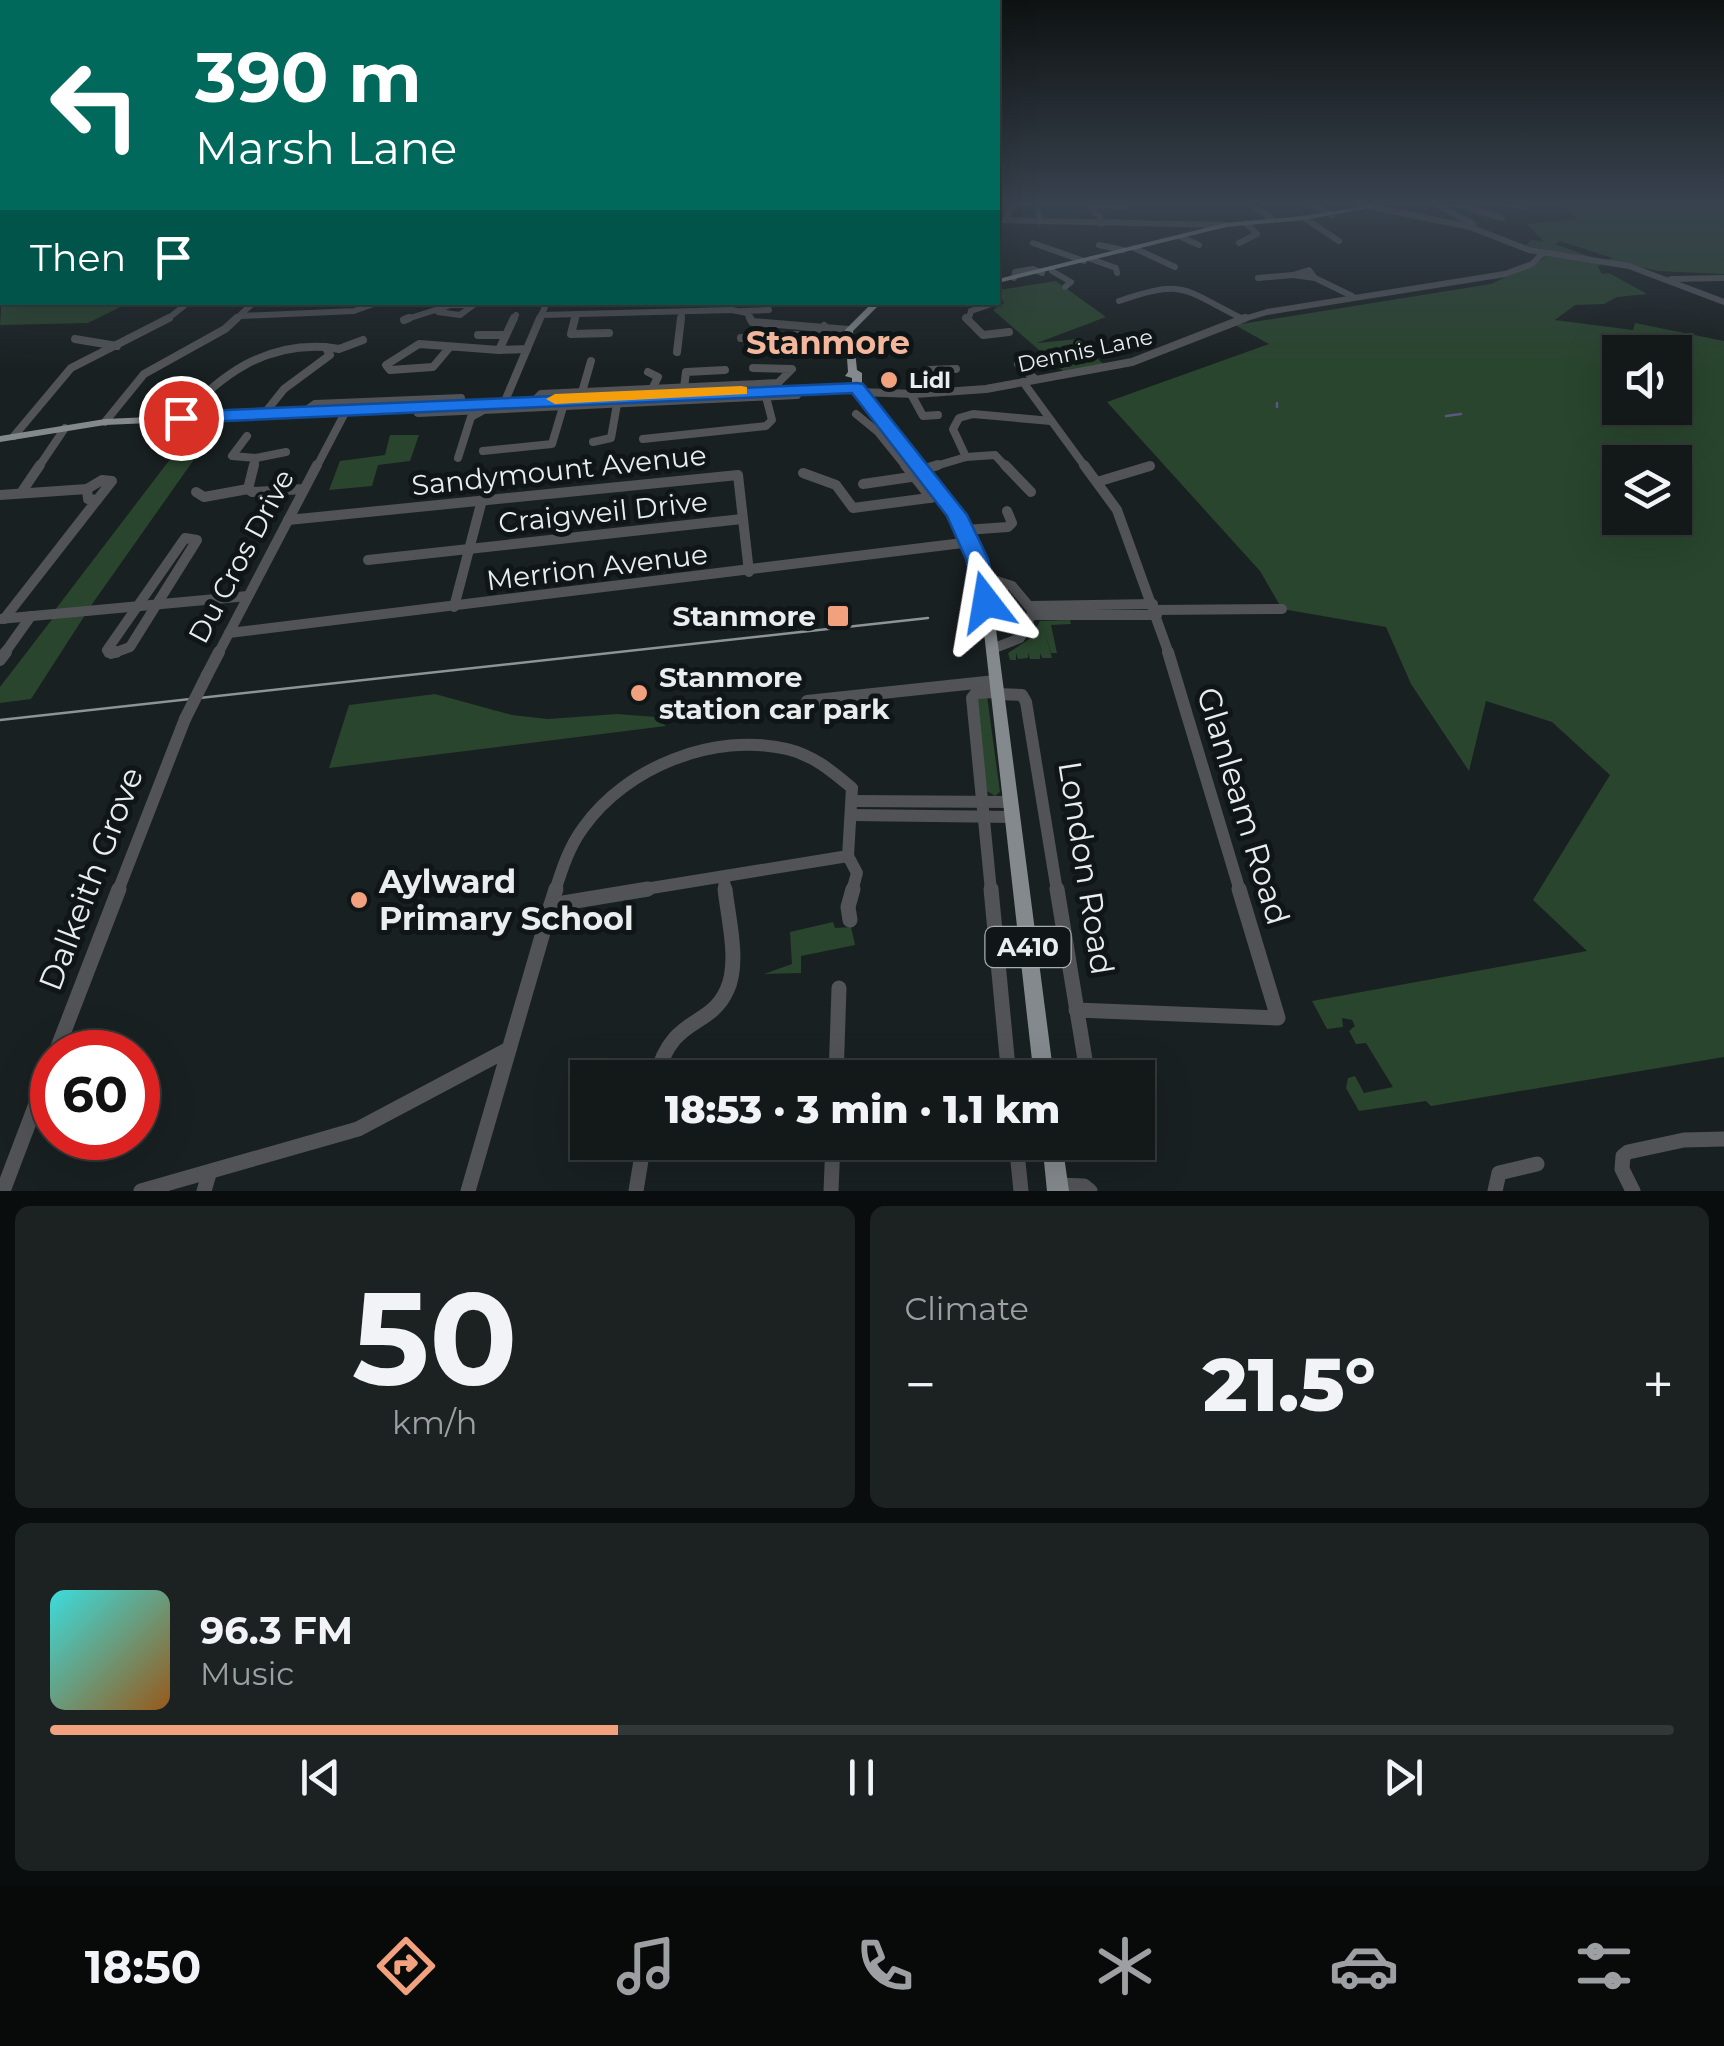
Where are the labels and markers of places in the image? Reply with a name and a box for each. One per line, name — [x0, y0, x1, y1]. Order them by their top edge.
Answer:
place label: Lidl — [909, 367, 951, 394]
marker: Lidl — [878, 369, 900, 391]
pin — [139, 376, 224, 461]
place label: Stanmore — [673, 599, 816, 633]
marker: Stanmore — [825, 603, 851, 629]
place label: Stanmore station car park — [659, 660, 890, 726]
marker: Stanmore station car park — [628, 682, 650, 704]
place label: Aylward Primary School — [378, 862, 634, 938]
marker: Aylward Primary School — [348, 889, 370, 911]

